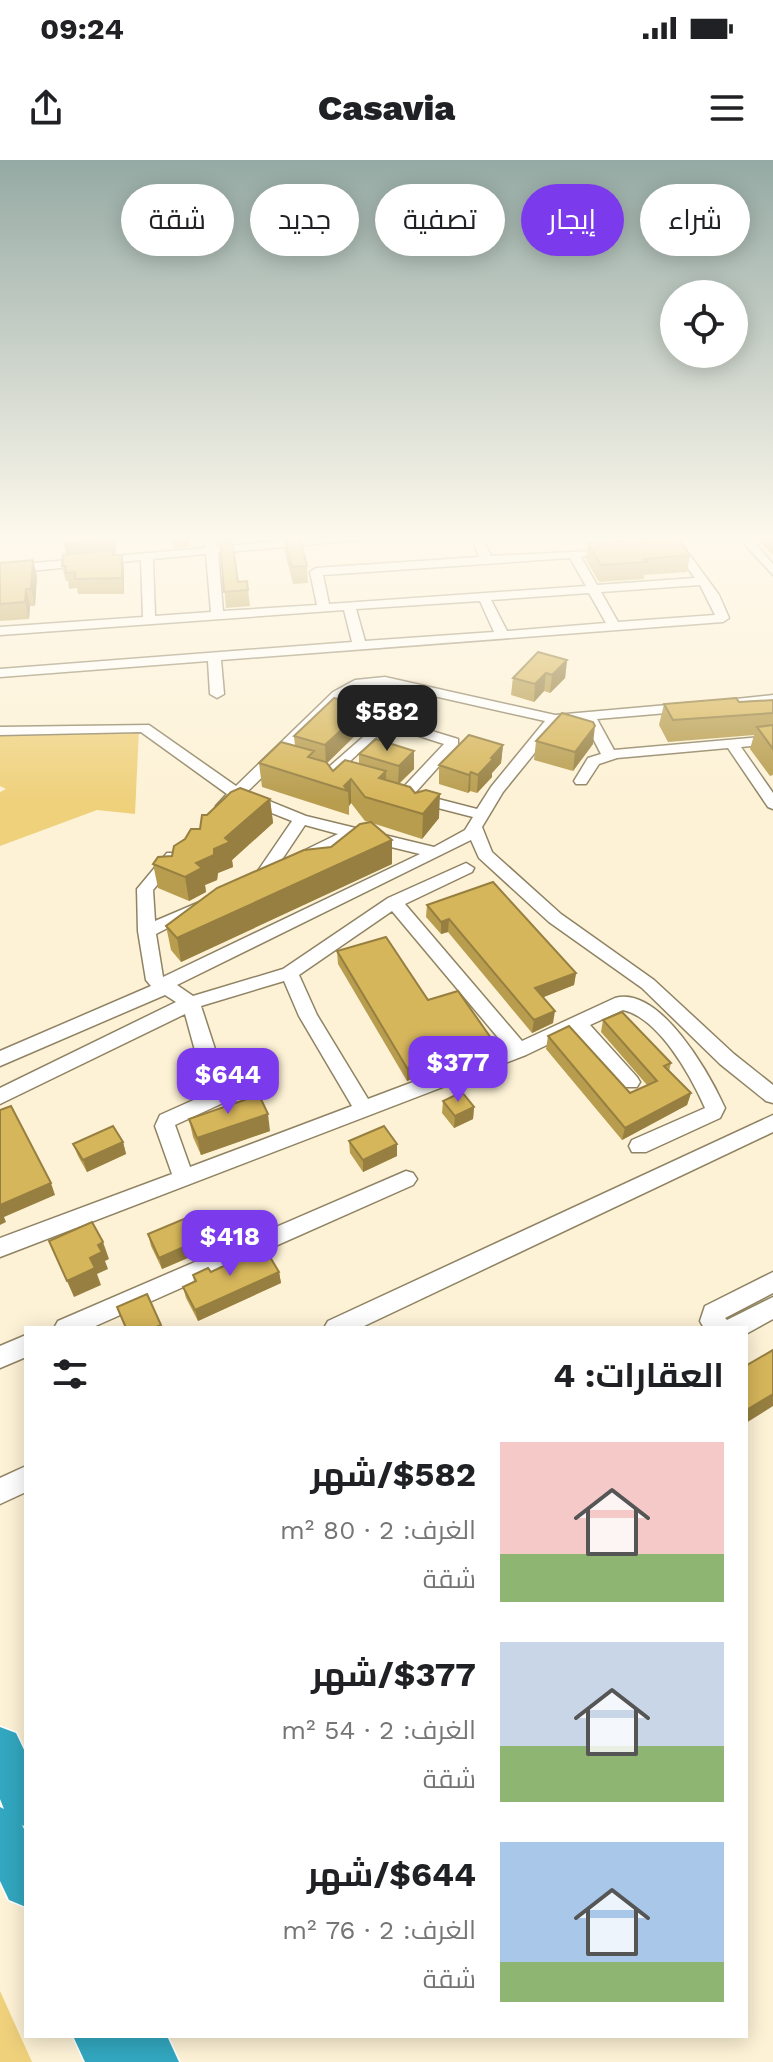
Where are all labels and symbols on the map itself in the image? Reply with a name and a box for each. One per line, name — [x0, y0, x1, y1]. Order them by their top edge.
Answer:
pin: $582 — [340, 685, 434, 753]
pin: $377 — [411, 1036, 505, 1104]
pin: $644 — [181, 1048, 275, 1116]
pin: $418 — [183, 1210, 277, 1278]

